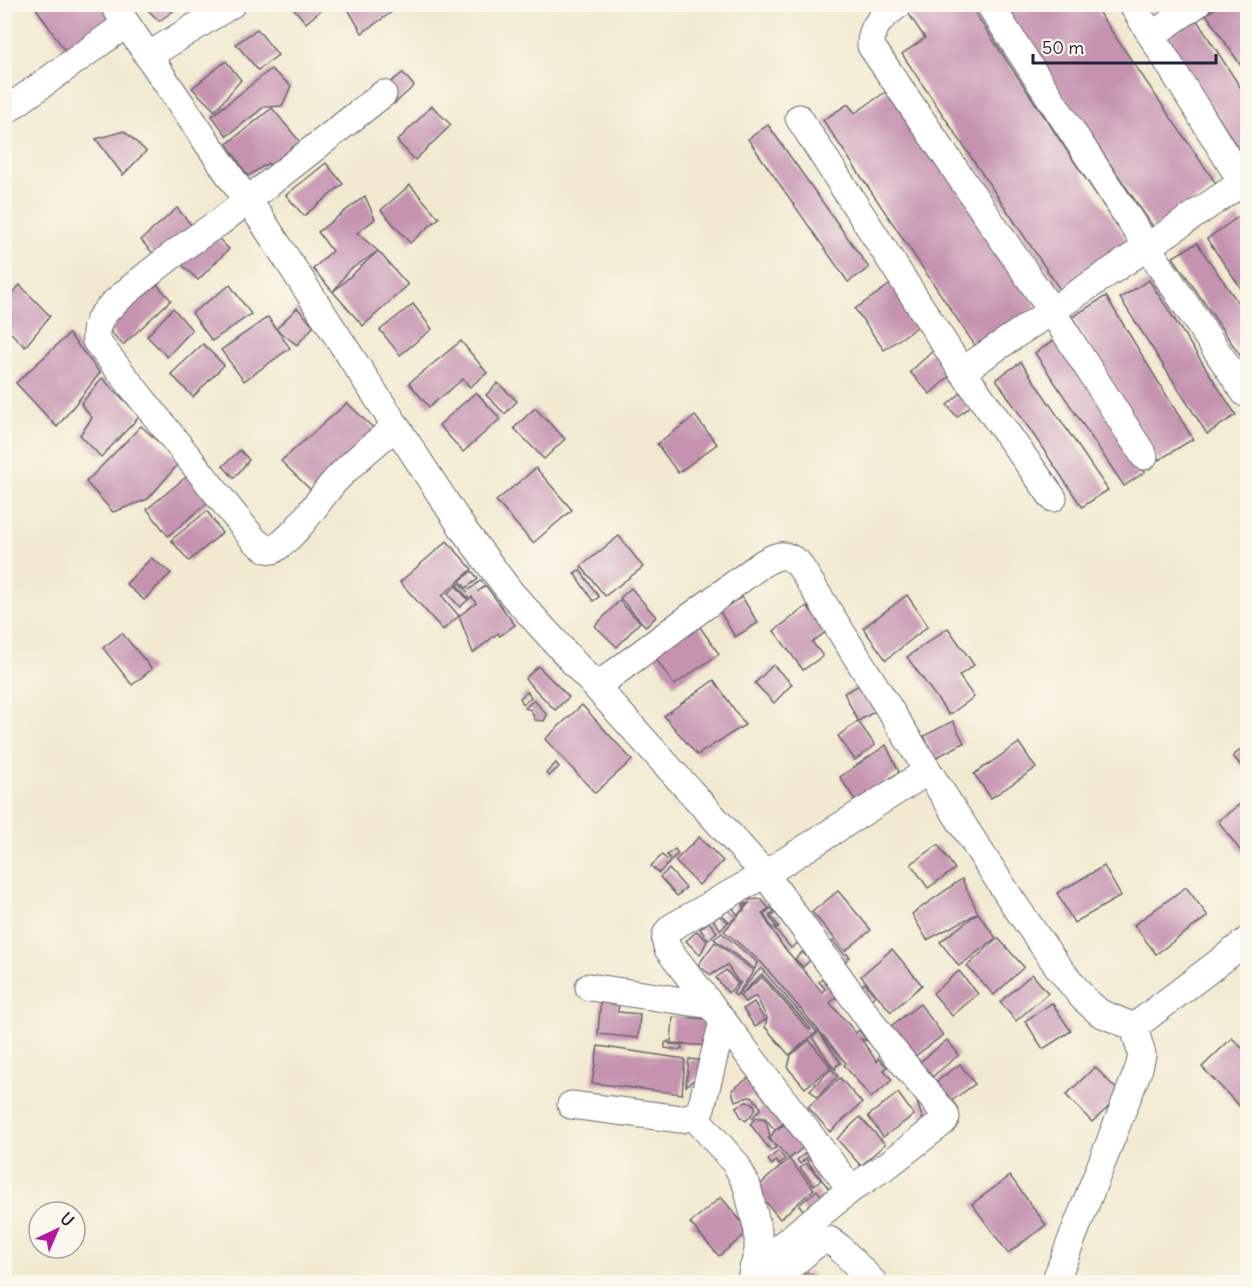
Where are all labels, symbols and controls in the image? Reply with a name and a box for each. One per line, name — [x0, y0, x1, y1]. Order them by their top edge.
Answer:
scale bar — [1033, 27, 1216, 65]
text: 50 m — [1042, 36, 1084, 59]
north arrow — [27, 1200, 87, 1260]
text: U — [57, 1208, 78, 1230]

